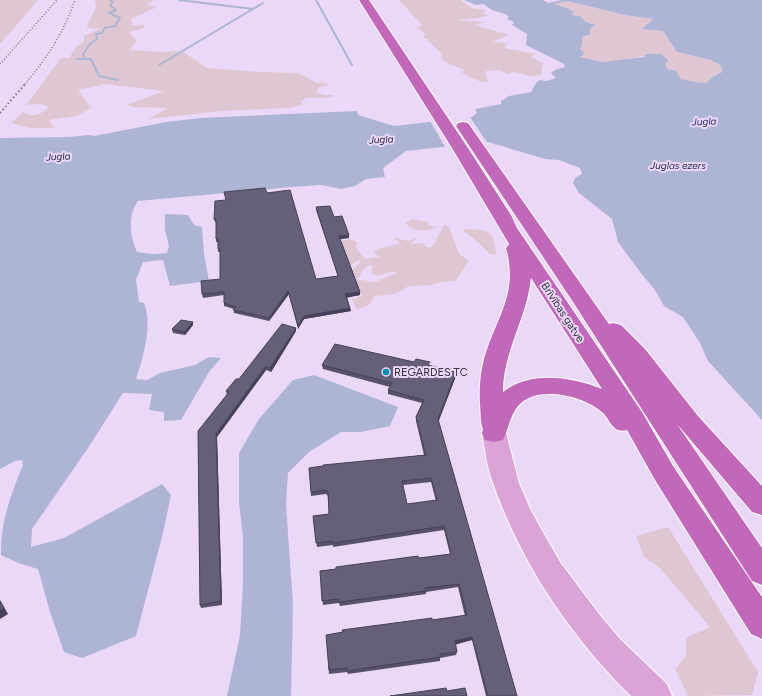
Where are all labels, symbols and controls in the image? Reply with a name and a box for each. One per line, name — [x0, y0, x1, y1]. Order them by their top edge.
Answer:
water label: Jugla — [690, 115, 717, 128]
water label: Jugla — [367, 132, 394, 147]
water label: Jugla — [44, 149, 71, 164]
water label: Juglas ezers — [649, 159, 706, 172]
street label: Brīvības gatve — [538, 280, 587, 345]
place label: REGARDES TC — [394, 366, 468, 379]
marker: REGARDES TC — [381, 367, 391, 377]

